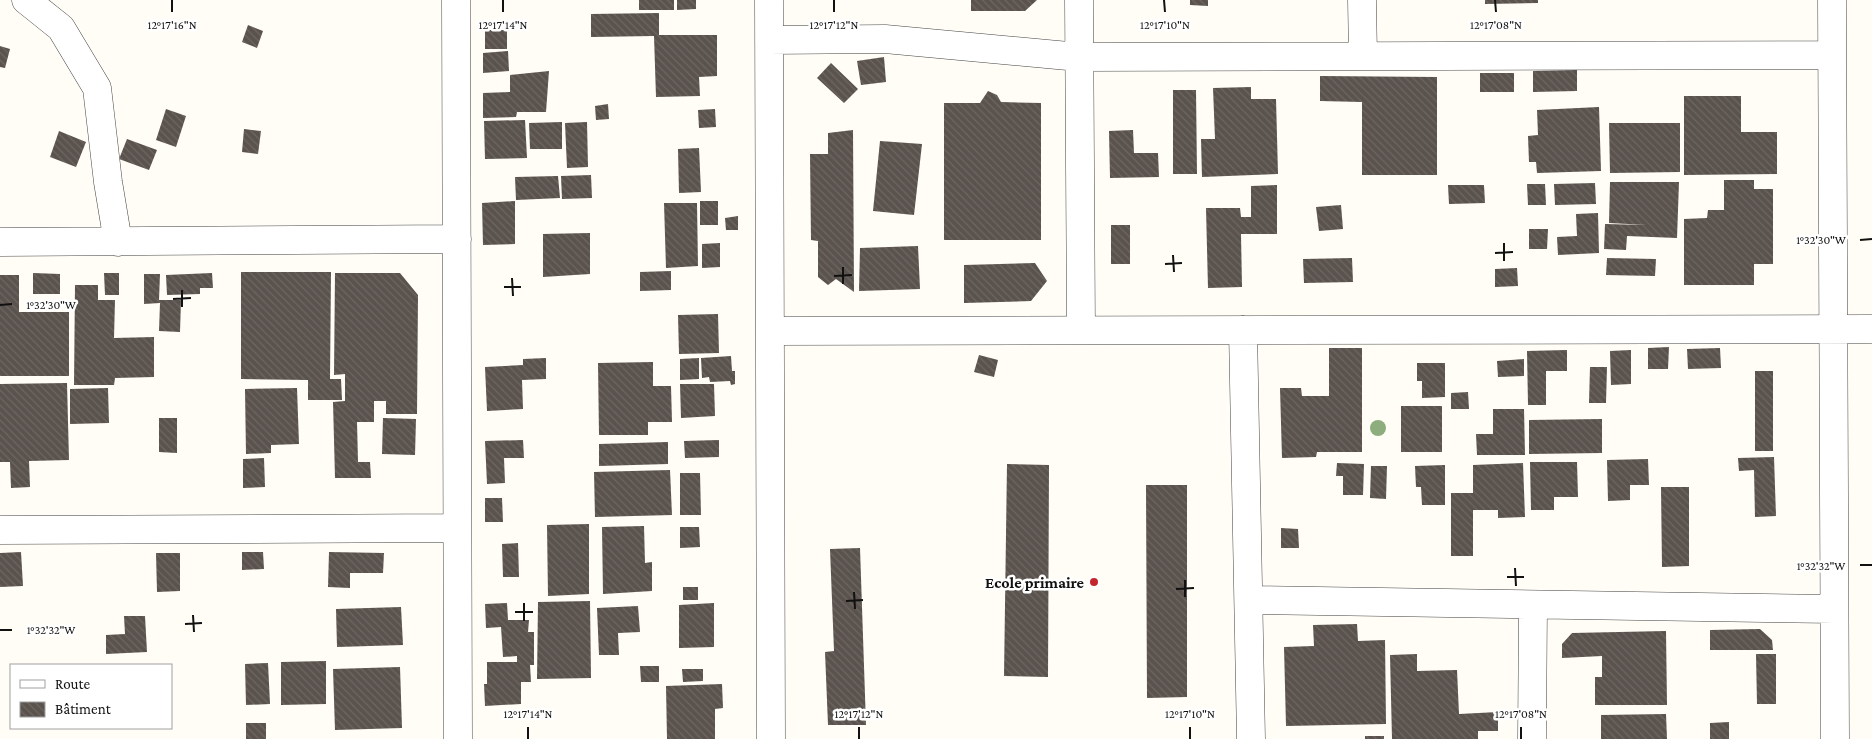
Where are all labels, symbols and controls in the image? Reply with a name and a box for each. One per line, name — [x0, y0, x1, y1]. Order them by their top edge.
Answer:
text: 12°17'16"N — [147, 18, 197, 32]
text: 12°17'14"N — [479, 18, 528, 32]
text: 12°17'12"N — [810, 18, 858, 32]
text: 12°17'10"N — [1140, 18, 1190, 32]
text: 12°17'08"N — [1470, 18, 1522, 32]
text: 1°32'30"W — [1796, 233, 1846, 247]
text: 1°32'30"W — [26, 298, 76, 312]
text: 1°32'32"W — [1797, 559, 1845, 573]
place label: Ecole primaire — [985, 574, 1085, 591]
marker: Ecole primaire — [1088, 576, 1100, 588]
text: 1°32'32"W — [27, 623, 75, 637]
legend — [10, 664, 172, 729]
text: Route — [55, 676, 90, 692]
text: Bâtiment — [55, 701, 112, 717]
text: 12°17'14"N — [504, 707, 553, 721]
text: 12°17'12"N — [835, 707, 883, 721]
text: 12°17'10"N — [1165, 707, 1215, 721]
text: 12°17'08"N — [1495, 707, 1547, 721]

